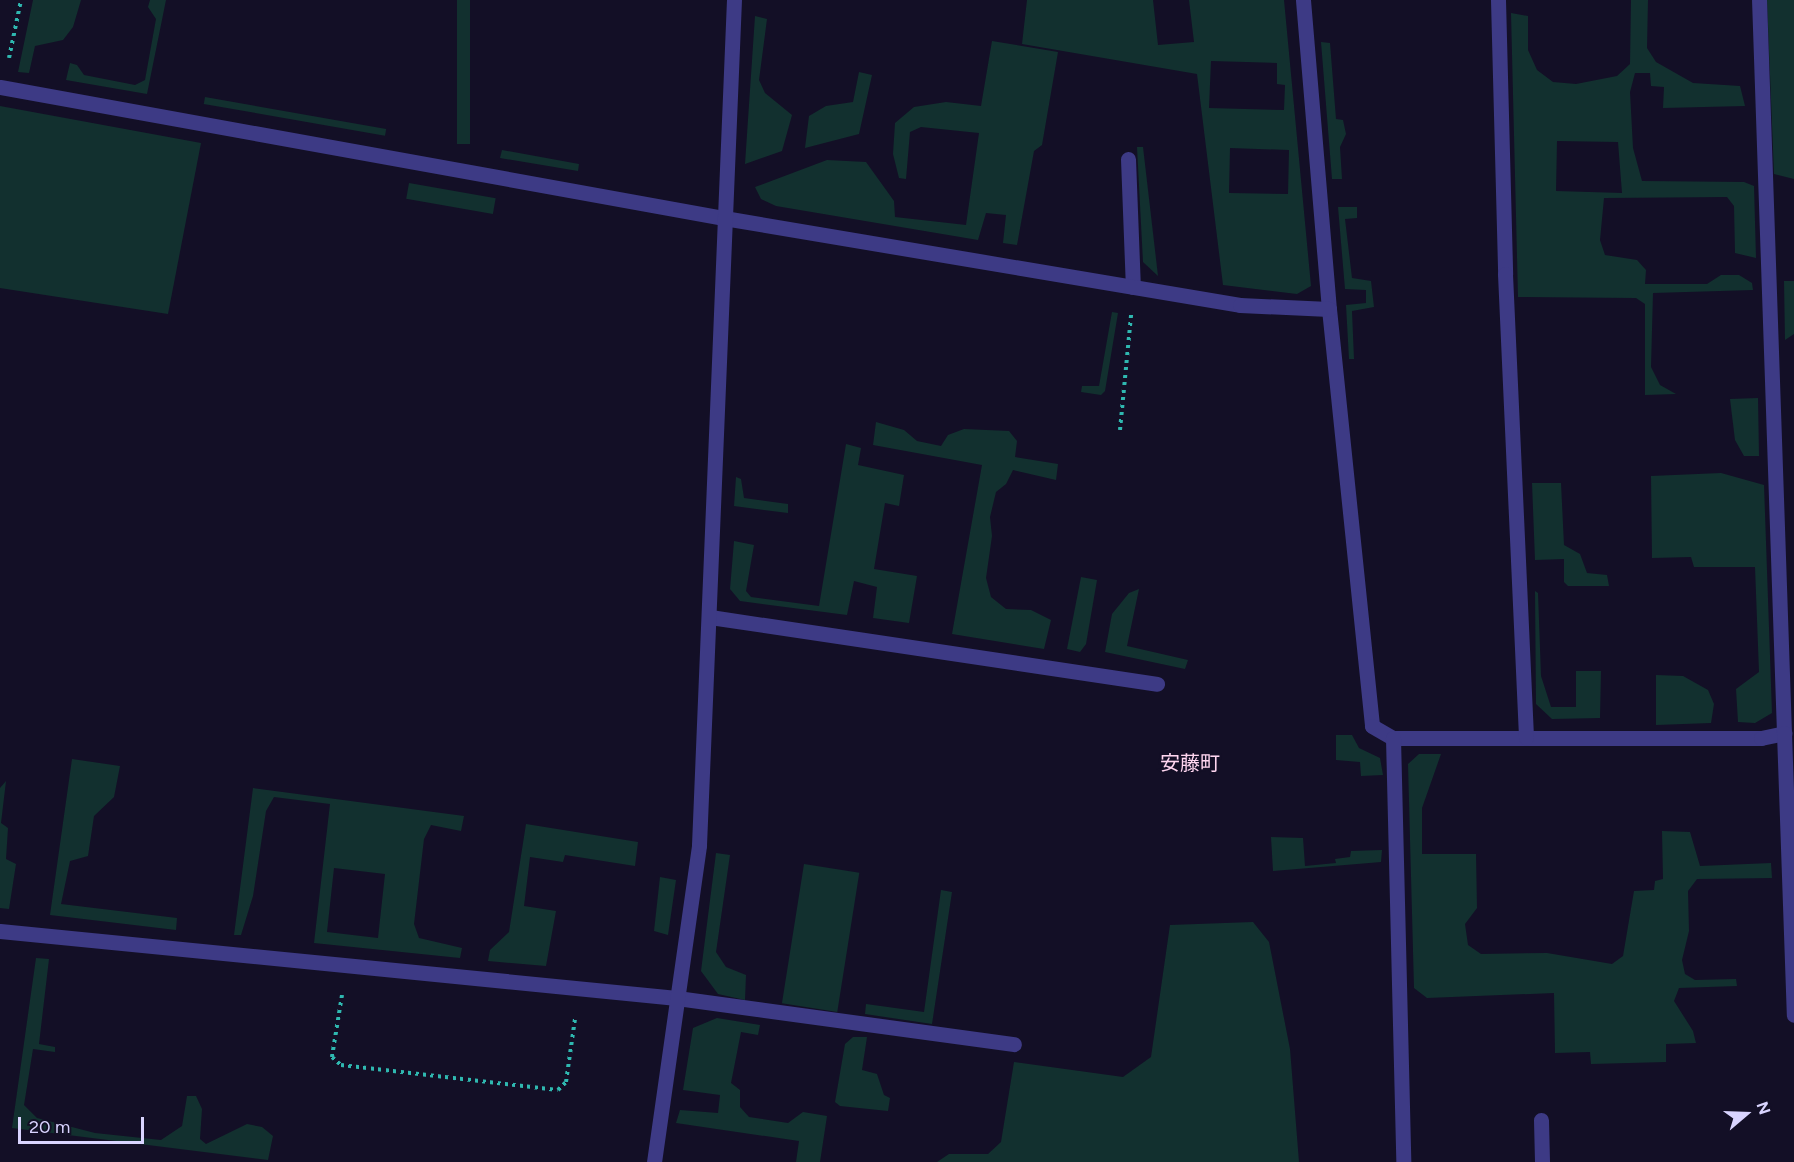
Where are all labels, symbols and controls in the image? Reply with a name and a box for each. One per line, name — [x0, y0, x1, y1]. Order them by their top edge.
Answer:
district label: 安藤町 — [1160, 751, 1220, 775]
north arrow — [1716, 1084, 1776, 1144]
text: N — [1752, 1099, 1774, 1117]
scale bar — [21, 1105, 147, 1143]
text: 20 m — [29, 1116, 70, 1138]

